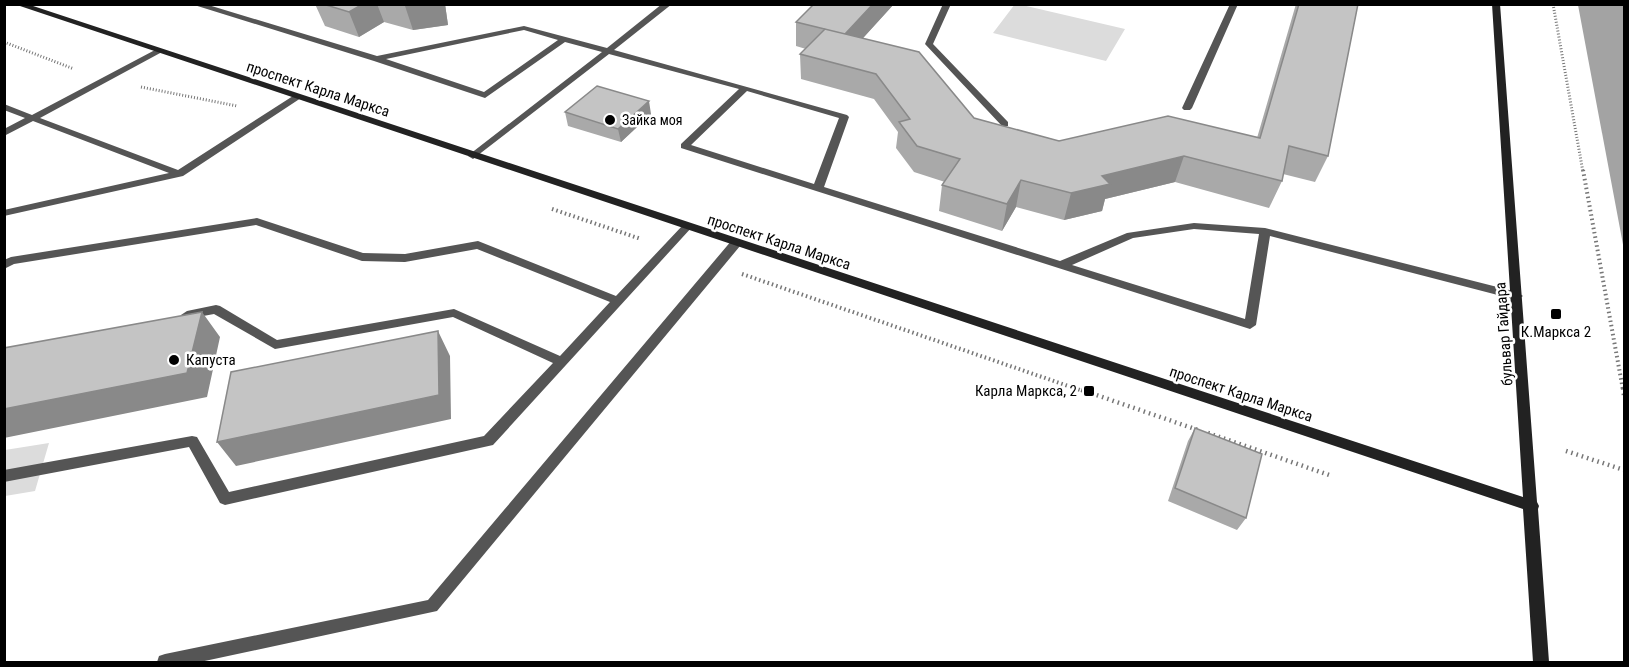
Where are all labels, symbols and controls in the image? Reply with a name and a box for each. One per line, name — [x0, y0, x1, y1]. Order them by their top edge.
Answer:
street label: проспект Карла Маркса — [244, 57, 392, 121]
place label: Зайка моя — [622, 112, 683, 128]
marker: Зайка моя — [603, 113, 617, 127]
street label: проспект Карла Маркса — [705, 210, 853, 274]
street label: бульвар Гайдара — [1491, 281, 1517, 387]
marker: К.Маркса 2 — [1549, 307, 1563, 321]
place label: К.Маркса 2 — [1521, 323, 1591, 341]
place label: Капуста — [186, 351, 236, 369]
marker: Капуста — [167, 353, 181, 367]
street label: проспект Карла Маркса — [1167, 362, 1315, 426]
place label: Карла Маркса, 2 — [975, 382, 1077, 400]
marker: Карла Маркса, 2 — [1082, 384, 1096, 398]

